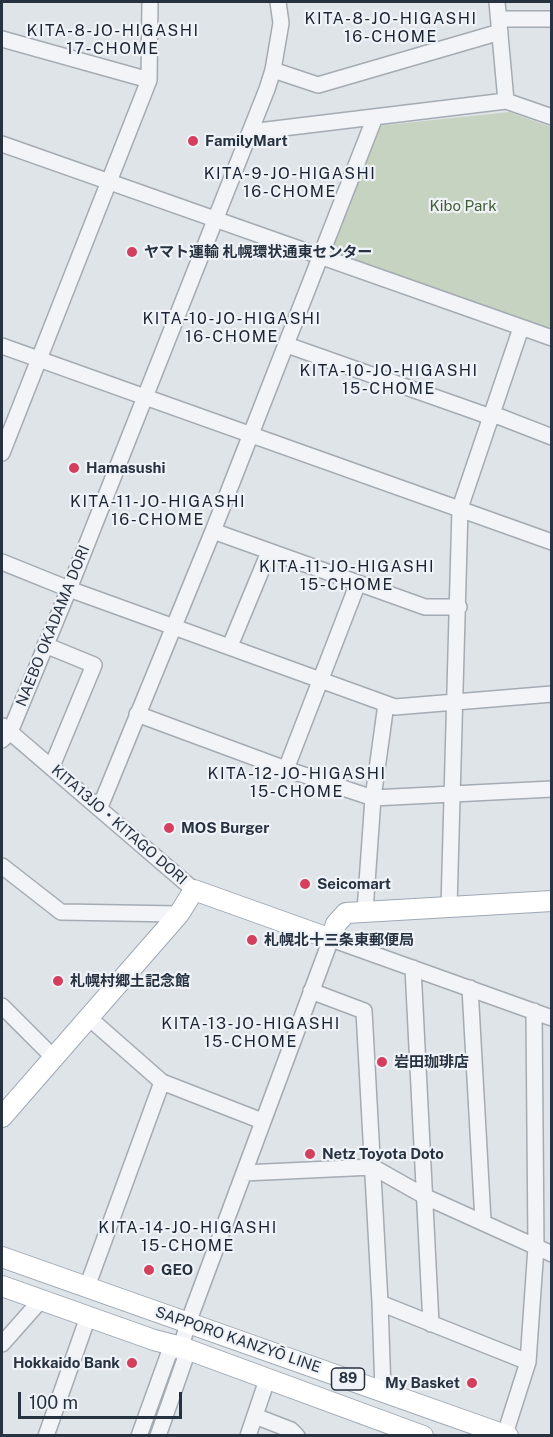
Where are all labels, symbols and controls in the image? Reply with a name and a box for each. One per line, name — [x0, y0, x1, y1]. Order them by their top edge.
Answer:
district label: KITA-8-JO-HIGASHI 16-CHOME — [304, 9, 478, 47]
district label: KITA-8-JO-HIGASHI 17-CHOME — [26, 21, 200, 59]
place label: FamilyMart — [205, 132, 288, 150]
marker: FamilyMart — [186, 134, 200, 148]
district label: KITA-9-JO-HIGASHI 16-CHOME — [204, 164, 376, 202]
park label: Kibo Park — [429, 197, 497, 215]
place label: ヤマト運輸 札幌環状通東センター — [144, 243, 372, 261]
marker: ヤマト運輸 札幌環状通東センター — [125, 245, 139, 259]
district label: KITA-10-JO-HIGASHI 16-CHOME — [142, 309, 322, 347]
district label: KITA-10-JO-HIGASHI 15-CHOME — [299, 361, 479, 399]
place label: Hamasushi — [86, 459, 165, 477]
marker: Hamasushi — [67, 461, 81, 475]
district label: KITA-11-JO-HIGASHI 16-CHOME — [70, 492, 246, 530]
street label: NAEBO OKADAMA DORI — [12, 543, 94, 709]
district label: KITA-11-JO-HIGASHI 15-CHOME — [259, 557, 435, 595]
street label: KITA13JO・KITAGO DORI — [48, 761, 190, 889]
district label: KITA-12-JO-HIGASHI 15-CHOME — [208, 764, 386, 802]
place label: MOS Burger — [181, 819, 269, 837]
marker: MOS Burger — [162, 821, 176, 835]
place label: Seicomart — [317, 875, 391, 893]
marker: Seicomart — [298, 877, 312, 891]
place label: 札幌北十三条東郵便局 — [264, 931, 414, 949]
marker: 札幌北十三条東郵便局 — [245, 933, 259, 947]
place label: 札幌村郷土記念館 — [70, 972, 190, 990]
marker: 札幌村郷土記念館 — [51, 974, 65, 988]
district label: KITA-13-JO-HIGASHI 15-CHOME — [161, 1014, 341, 1052]
place label: 岩田珈琲店 — [394, 1053, 469, 1071]
marker: 岩田珈琲店 — [375, 1055, 389, 1069]
place label: Netz Toyota Doto — [322, 1145, 444, 1163]
marker: Netz Toyota Doto — [303, 1147, 317, 1161]
district label: KITA-14-JO-HIGASHI 15-CHOME — [98, 1218, 278, 1256]
place label: GEO — [161, 1261, 193, 1279]
marker: GEO — [142, 1263, 156, 1277]
street label: SAPPORO KANZYŌ LINE — [153, 1303, 323, 1377]
place label: Hokkaido Bank — [13, 1354, 120, 1372]
marker: Hokkaido Bank — [125, 1356, 139, 1370]
road number: 89 — [332, 1368, 364, 1390]
place label: My Basket — [385, 1374, 460, 1392]
marker: My Basket — [465, 1376, 479, 1390]
scale bar — [21, 1380, 184, 1418]
text: 100 m — [29, 1392, 78, 1413]

